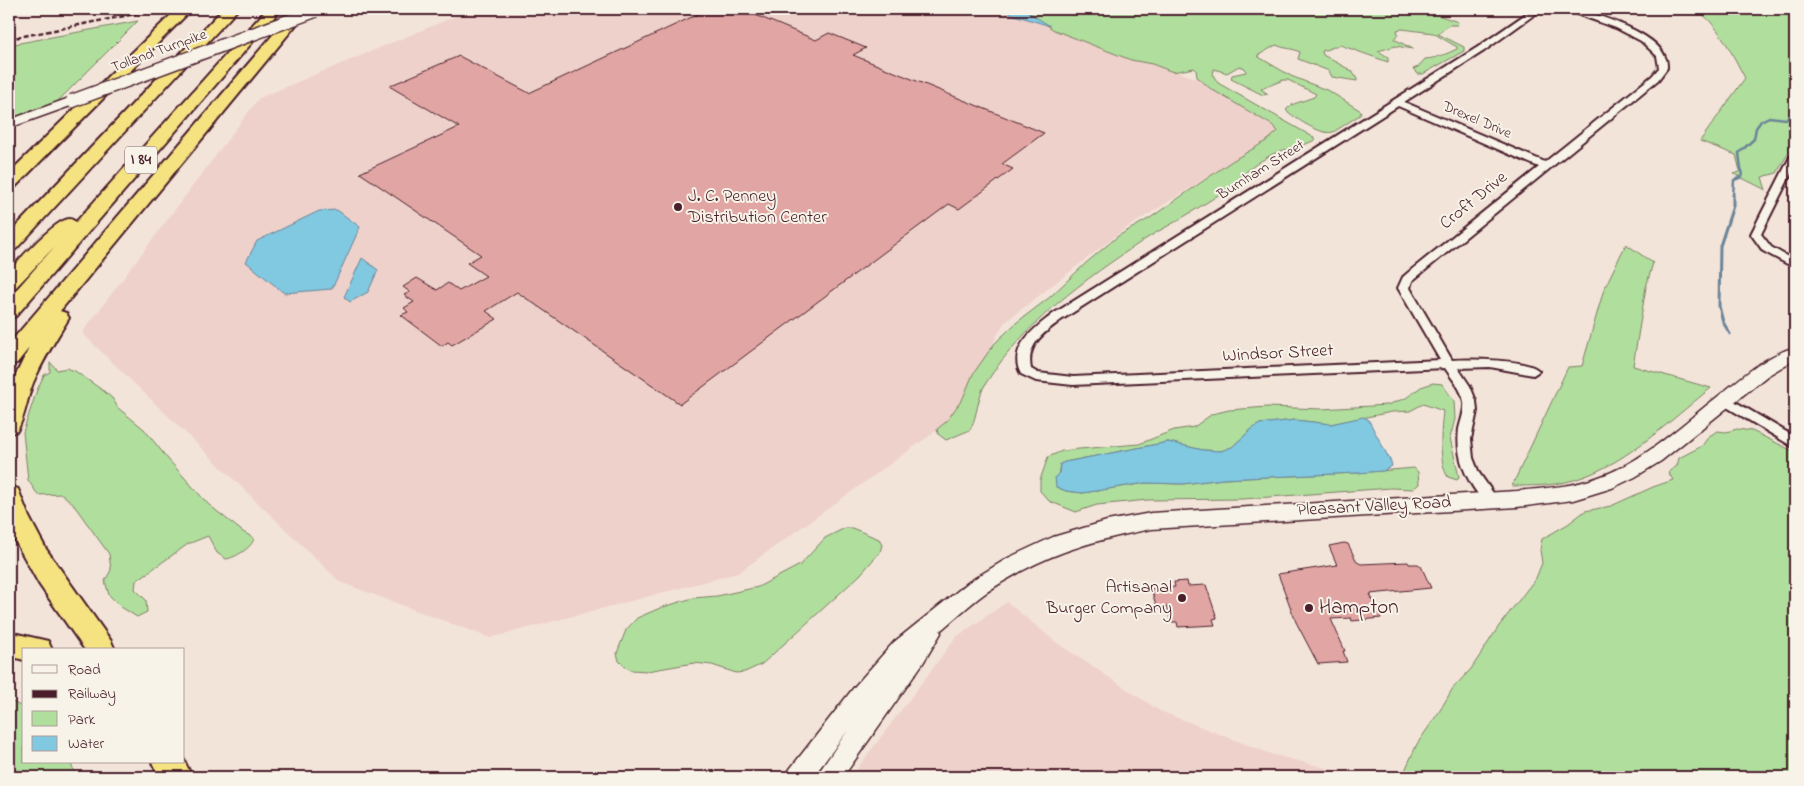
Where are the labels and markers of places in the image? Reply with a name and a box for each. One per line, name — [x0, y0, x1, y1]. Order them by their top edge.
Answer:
place label: J. C. Penney Distribution Center — [687, 184, 827, 231]
marker: J. C. Penney Distribution Center — [672, 201, 684, 213]
place label: Artisanal Burger Company — [1045, 575, 1172, 623]
marker: Artisanal Burger Company — [1176, 592, 1188, 604]
place label: Hampton — [1319, 593, 1399, 623]
marker: Hampton — [1303, 602, 1315, 614]

